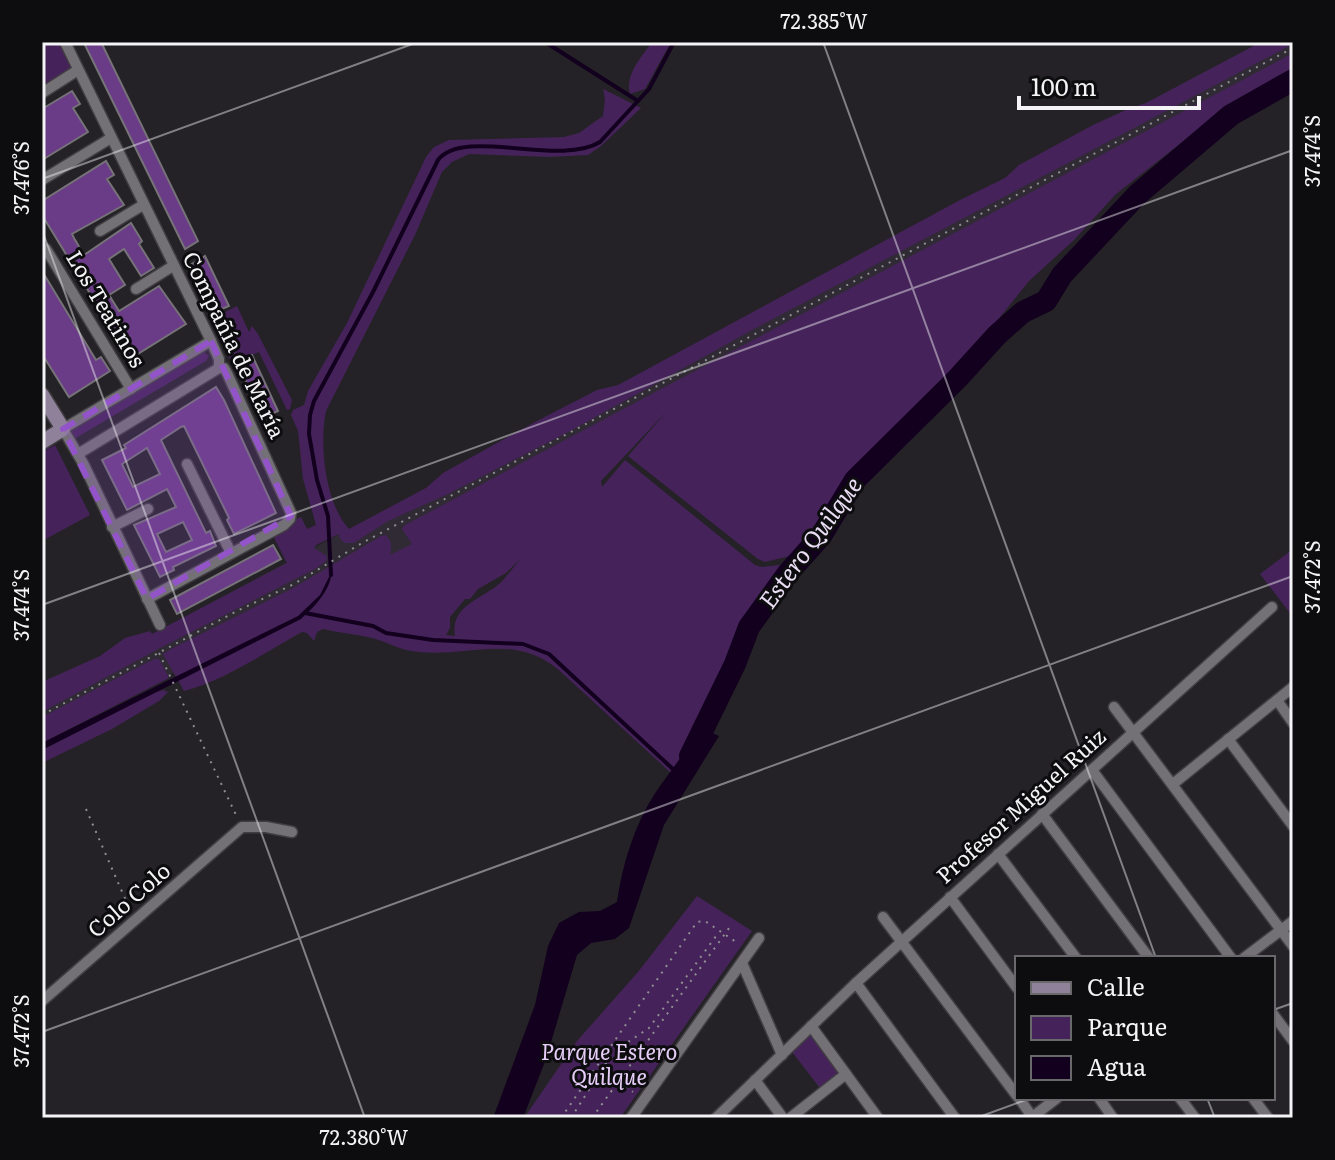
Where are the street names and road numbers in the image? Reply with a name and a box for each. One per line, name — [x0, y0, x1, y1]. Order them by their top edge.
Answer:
street label: Los Teatinos — [59, 243, 155, 373]
street label: Compañía de María — [176, 245, 295, 444]
street label: Profesor Miguel Ruiz — [928, 719, 1112, 890]
street label: Colo Colo — [79, 853, 177, 944]

